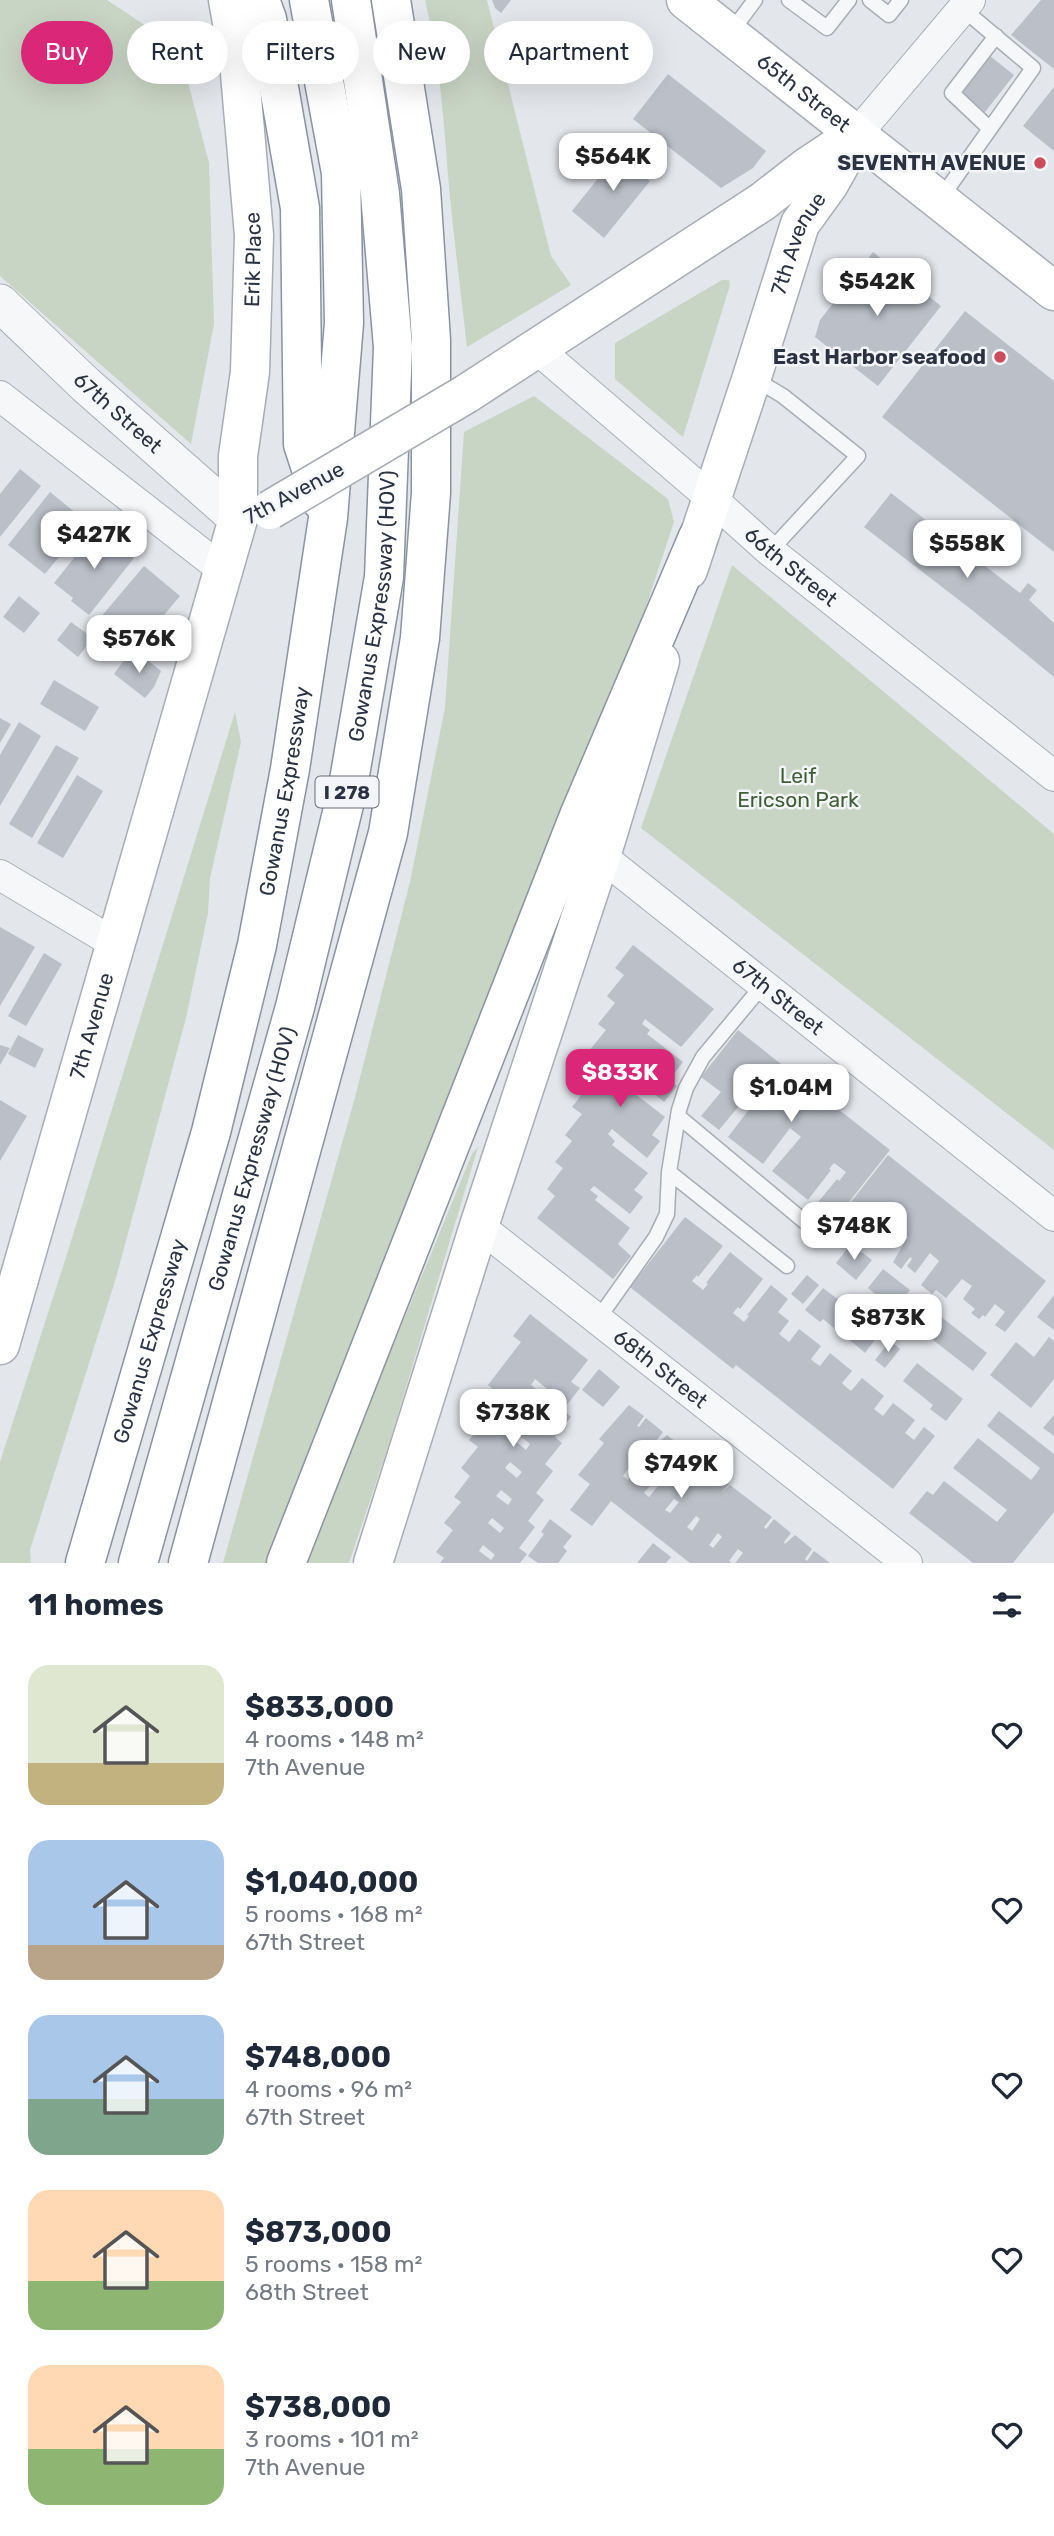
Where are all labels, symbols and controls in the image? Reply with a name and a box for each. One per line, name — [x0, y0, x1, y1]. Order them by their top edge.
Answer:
chip: Buy — [21, 21, 113, 84]
chip: Rent — [127, 21, 228, 84]
chip: Filters — [242, 21, 359, 84]
chip: New — [373, 21, 470, 84]
chip: Apartment — [484, 21, 653, 84]
street label: 65th Street — [752, 48, 856, 137]
pin: $564K — [564, 134, 662, 193]
text: $564K — [575, 142, 651, 170]
place label: SEVENTH AVENUE — [837, 150, 1026, 175]
marker: SEVENTH AVENUE — [1032, 155, 1048, 171]
street label: 7th Avenue — [766, 187, 831, 298]
street label: Erik Place — [239, 211, 266, 307]
pin: $542K — [828, 258, 926, 318]
text: $542K — [839, 267, 915, 295]
place label: East Harbor seafood — [773, 344, 986, 369]
marker: East Harbor seafood — [992, 349, 1008, 365]
street label: 67th Street — [69, 367, 167, 458]
street label: 7th Avenue — [239, 456, 348, 529]
street label: Gowanus Expressway (HOV) — [343, 470, 400, 744]
pin: $427K — [45, 512, 143, 571]
text: $427K — [57, 520, 131, 548]
pin: $558K — [918, 520, 1016, 580]
street label: 66th Street — [740, 521, 843, 612]
text: $558K — [929, 529, 1005, 557]
pin: $576K — [90, 616, 188, 675]
text: $576K — [102, 624, 176, 652]
street label: Gowanus Expressway — [253, 684, 314, 898]
park label: Leif Ericson Park — [737, 763, 859, 812]
road number: I 278 — [316, 776, 378, 807]
street label: 67th Street — [728, 952, 829, 1040]
street label: 7th Avenue — [64, 970, 119, 1082]
street label: Gowanus Expressway (HOV) — [202, 1024, 301, 1294]
pin: $833K — [571, 1050, 669, 1109]
text: $833K — [582, 1058, 658, 1086]
pin: $1.04M — [734, 1064, 848, 1124]
text: $1.04M — [749, 1073, 833, 1101]
pin: $748K — [805, 1202, 903, 1262]
text: $748K — [817, 1211, 891, 1239]
street label: Gowanus Expressway — [108, 1235, 191, 1447]
pin: $873K — [839, 1294, 937, 1354]
text: $873K — [851, 1303, 925, 1331]
street label: 68th Street — [609, 1324, 713, 1413]
pin: $738K — [464, 1390, 562, 1449]
text: $738K — [476, 1398, 550, 1426]
pin: $749K — [632, 1440, 730, 1500]
text: $749K — [644, 1449, 718, 1477]
icon: filters — [988, 1586, 1026, 1624]
text: 11 homes — [28, 1587, 164, 1623]
text: $833,000 — [245, 1689, 394, 1725]
icon: home — [84, 1693, 168, 1777]
icon: heart — [988, 1716, 1026, 1754]
text: 4 rooms · 148 m² — [245, 1725, 424, 1753]
text: 7th Avenue — [245, 1753, 365, 1781]
text: $1,040,000 — [245, 1864, 418, 1900]
icon: home — [84, 1868, 168, 1952]
icon: heart — [988, 1891, 1026, 1929]
text: 5 rooms · 168 m² — [245, 1900, 423, 1928]
text: 67th Street — [245, 1928, 365, 1956]
text: $748,000 — [245, 2039, 391, 2075]
icon: home — [84, 2043, 168, 2127]
icon: heart — [988, 2066, 1026, 2104]
text: 4 rooms · 96 m² — [245, 2075, 412, 2103]
text: 67th Street — [245, 2103, 365, 2131]
text: $873,000 — [245, 2214, 392, 2250]
icon: home — [84, 2218, 168, 2302]
icon: heart — [988, 2241, 1026, 2279]
text: 5 rooms · 158 m² — [245, 2250, 422, 2278]
text: 68th Street — [245, 2278, 369, 2306]
text: $738,000 — [245, 2389, 392, 2425]
icon: home — [84, 2393, 168, 2477]
icon: heart — [988, 2416, 1026, 2454]
text: 3 rooms · 101 m² — [245, 2425, 419, 2453]
text: 7th Avenue — [245, 2453, 365, 2481]

